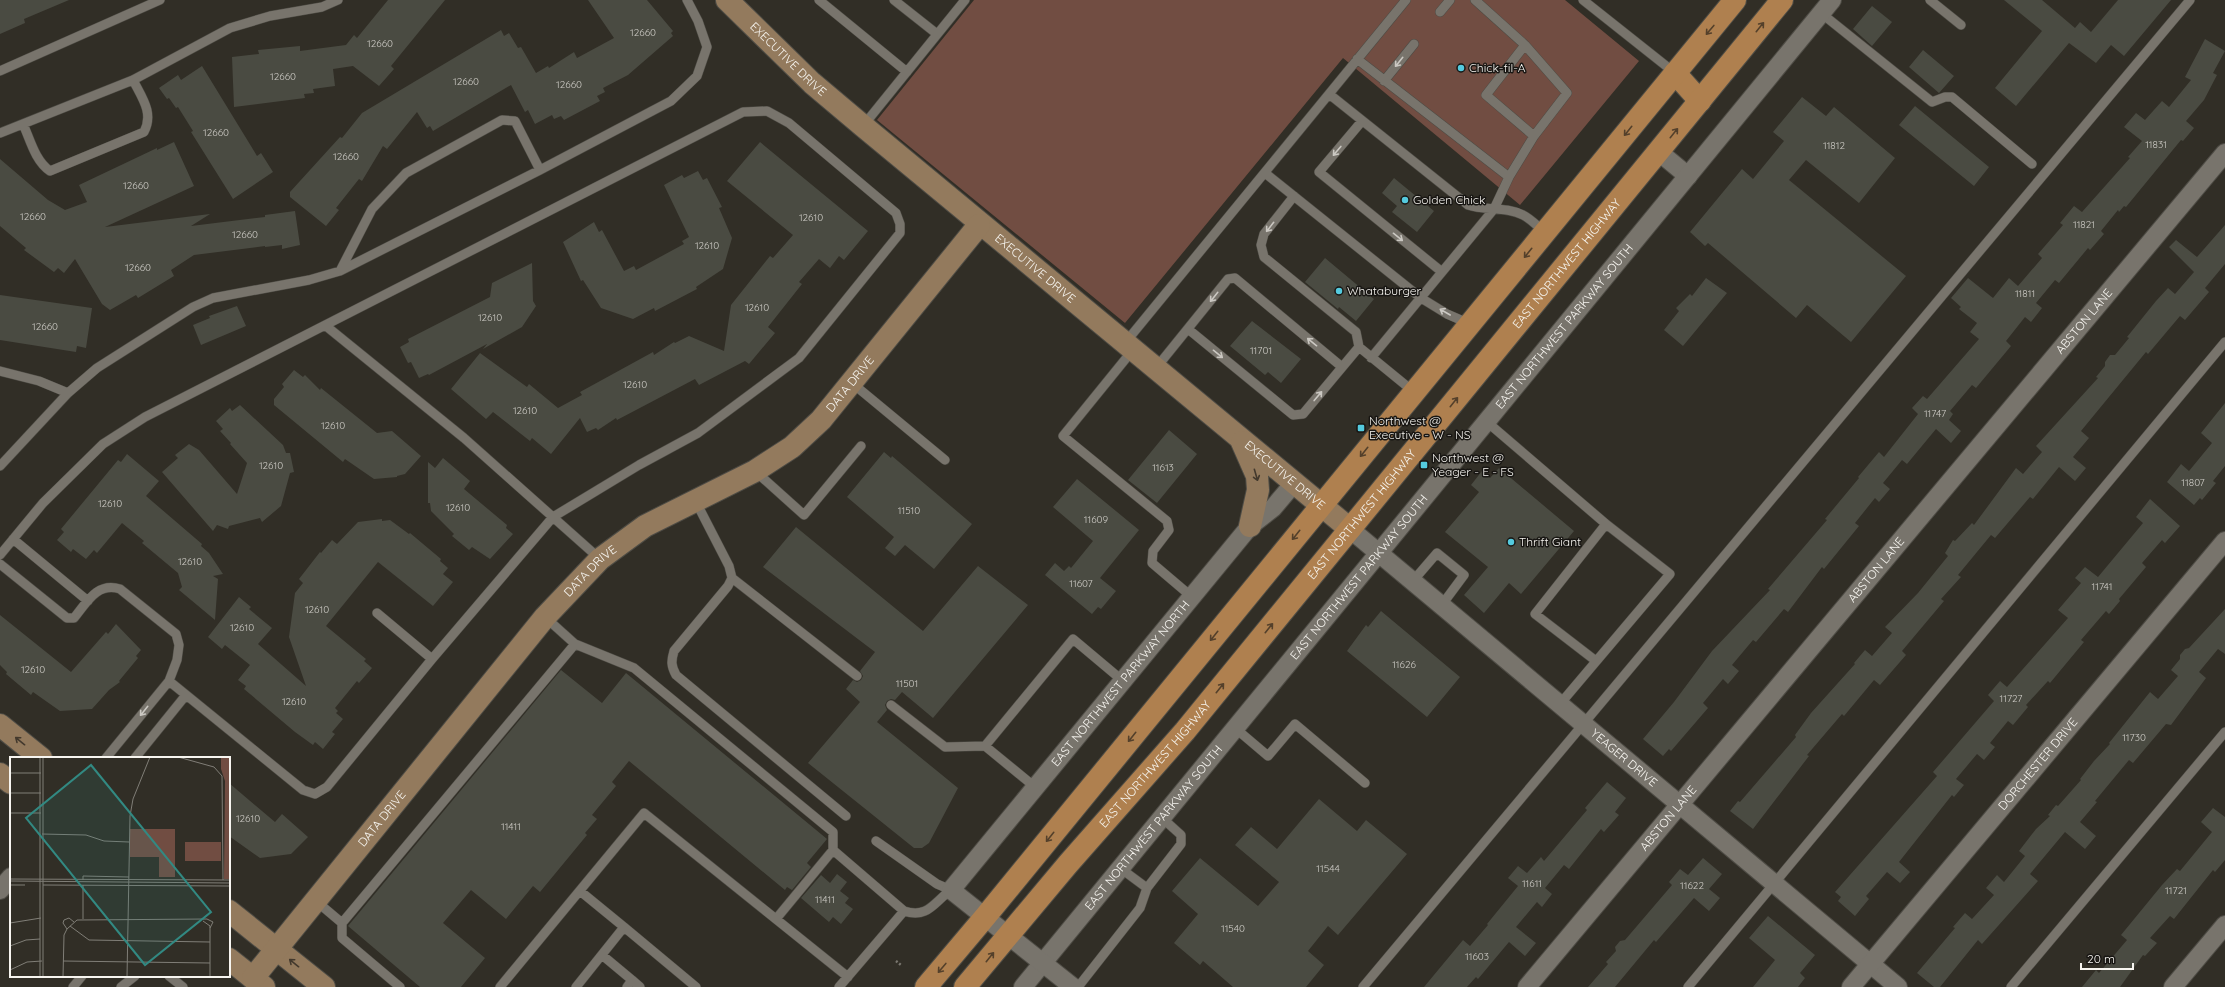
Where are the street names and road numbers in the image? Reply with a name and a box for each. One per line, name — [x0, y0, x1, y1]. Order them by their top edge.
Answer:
street label: EXECUTIVE DRIVE — [747, 19, 830, 99]
street label: EAST NORTHWEST HIGHWAY — [1509, 195, 1624, 331]
street label: EXECUTIVE DRIVE — [992, 230, 1079, 306]
street label: EAST NORTHWEST PARKWAY SOUTH — [1492, 241, 1636, 412]
street label: ABSTON LANE — [2052, 285, 2115, 357]
street label: DATA DRIVE — [823, 352, 877, 415]
street label: EXECUTIVE DRIVE — [1242, 437, 1329, 512]
street label: EAST NORTHWEST HIGHWAY — [1304, 446, 1419, 582]
street label: EAST NORTHWEST PARKWAY SOUTH — [1287, 491, 1431, 662]
street label: ABSTON LANE — [1844, 534, 1907, 605]
street label: DATA DRIVE — [560, 541, 619, 600]
street label: EAST NORTHWEST PARKWAY NORTH — [1048, 597, 1193, 769]
street label: EAST NORTHWEST HIGHWAY — [1096, 697, 1214, 830]
street label: DORCHESTER DRIVE — [1995, 714, 2081, 813]
street label: YEAGER DRIVE — [1588, 725, 1661, 790]
street label: EAST NORTHWEST PARKWAY SOUTH — [1081, 742, 1225, 913]
street label: ABSTON LANE — [1636, 782, 1699, 854]
street label: DATA DRIVE — [354, 787, 409, 849]

